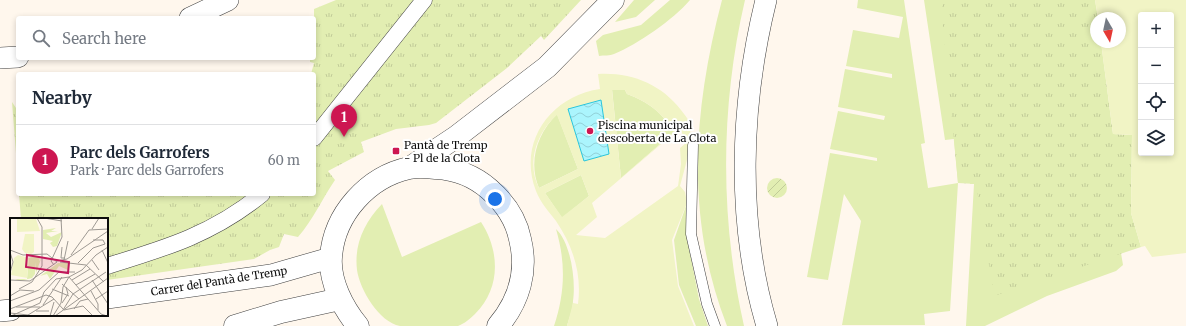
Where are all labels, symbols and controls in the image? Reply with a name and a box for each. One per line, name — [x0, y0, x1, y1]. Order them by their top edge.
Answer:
north arrow — [1090, 12, 1126, 48]
map controls — [1138, 12, 1174, 156]
button: + — [1138, 12, 1174, 48]
search box — [16, 16, 316, 60]
icon: search — [30, 27, 52, 49]
text: Search here — [62, 29, 146, 48]
button: − — [1138, 48, 1174, 84]
button: locate — [1138, 84, 1174, 120]
text: Nearby — [32, 87, 92, 109]
pin: 1 — [331, 104, 357, 137]
place label: Piscina municipal descoberta de La Clota — [598, 118, 716, 145]
button: layers — [1138, 120, 1174, 156]
marker: Piscina municipal descoberta de La Clota — [585, 126, 595, 136]
place label: Pantà de Tremp - Pl de la Clota — [404, 138, 488, 165]
text: Parc dels Garrofers — [70, 143, 210, 162]
marker: Pantà de Tremp - Pl de la Clota — [391, 146, 401, 156]
text: 1 — [42, 152, 48, 169]
text: 60 m — [268, 152, 300, 169]
text: Park · Parc dels Garrofers — [70, 162, 224, 179]
your location — [485, 189, 505, 209]
inset map — [10, 218, 108, 316]
street label: Carrer del Pantà de Tremp — [150, 263, 288, 299]

